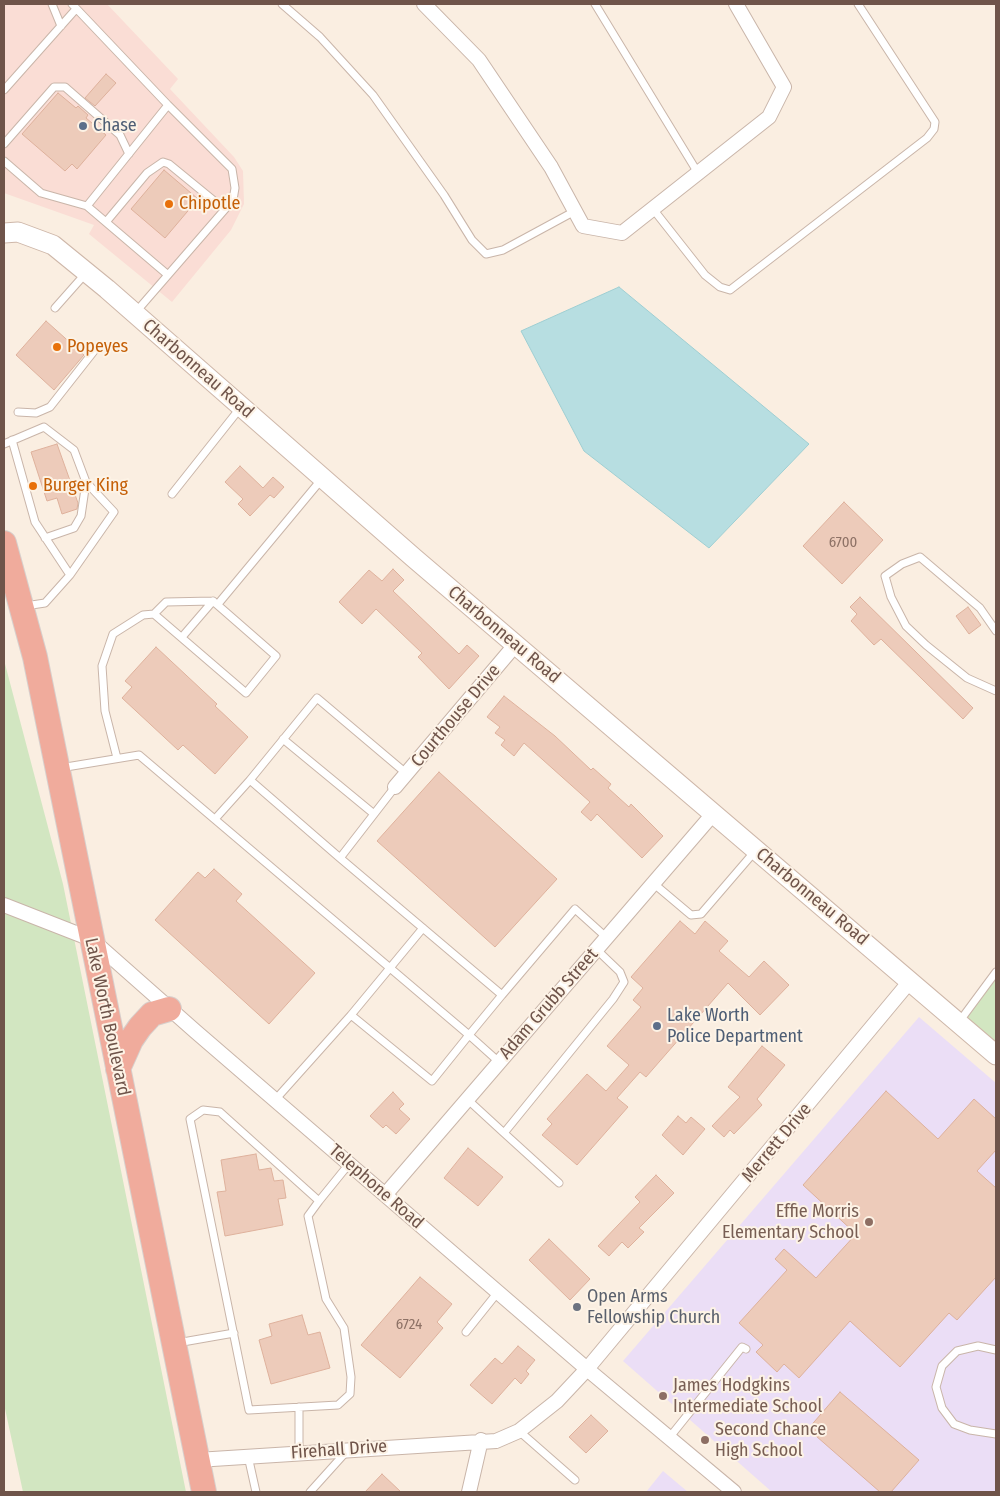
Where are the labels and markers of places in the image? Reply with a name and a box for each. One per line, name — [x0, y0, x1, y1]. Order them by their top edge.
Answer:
place label: Chase — [93, 115, 137, 137]
marker: Chase — [77, 120, 89, 132]
place label: Chipotle — [179, 193, 240, 215]
marker: Chipotle — [163, 198, 175, 210]
place label: Popeyes — [67, 336, 128, 358]
marker: Popeyes — [51, 341, 63, 353]
place label: Burger King — [43, 475, 128, 497]
marker: Burger King — [27, 480, 39, 492]
place label: Lake Worth Police Department — [667, 1005, 803, 1048]
marker: Lake Worth Police Department — [651, 1020, 663, 1032]
place label: Effie Morris Elementary School — [722, 1201, 859, 1244]
marker: Effie Morris Elementary School — [863, 1216, 875, 1228]
place label: Open Arms Fellowship Church — [587, 1286, 720, 1328]
marker: Open Arms Fellowship Church — [571, 1301, 583, 1313]
place label: James Hodgkins Intermediate School — [673, 1375, 822, 1418]
marker: James Hodgkins Intermediate School — [657, 1390, 669, 1402]
place label: Second Chance High School — [715, 1419, 826, 1462]
marker: Second Chance High School — [699, 1434, 711, 1446]

